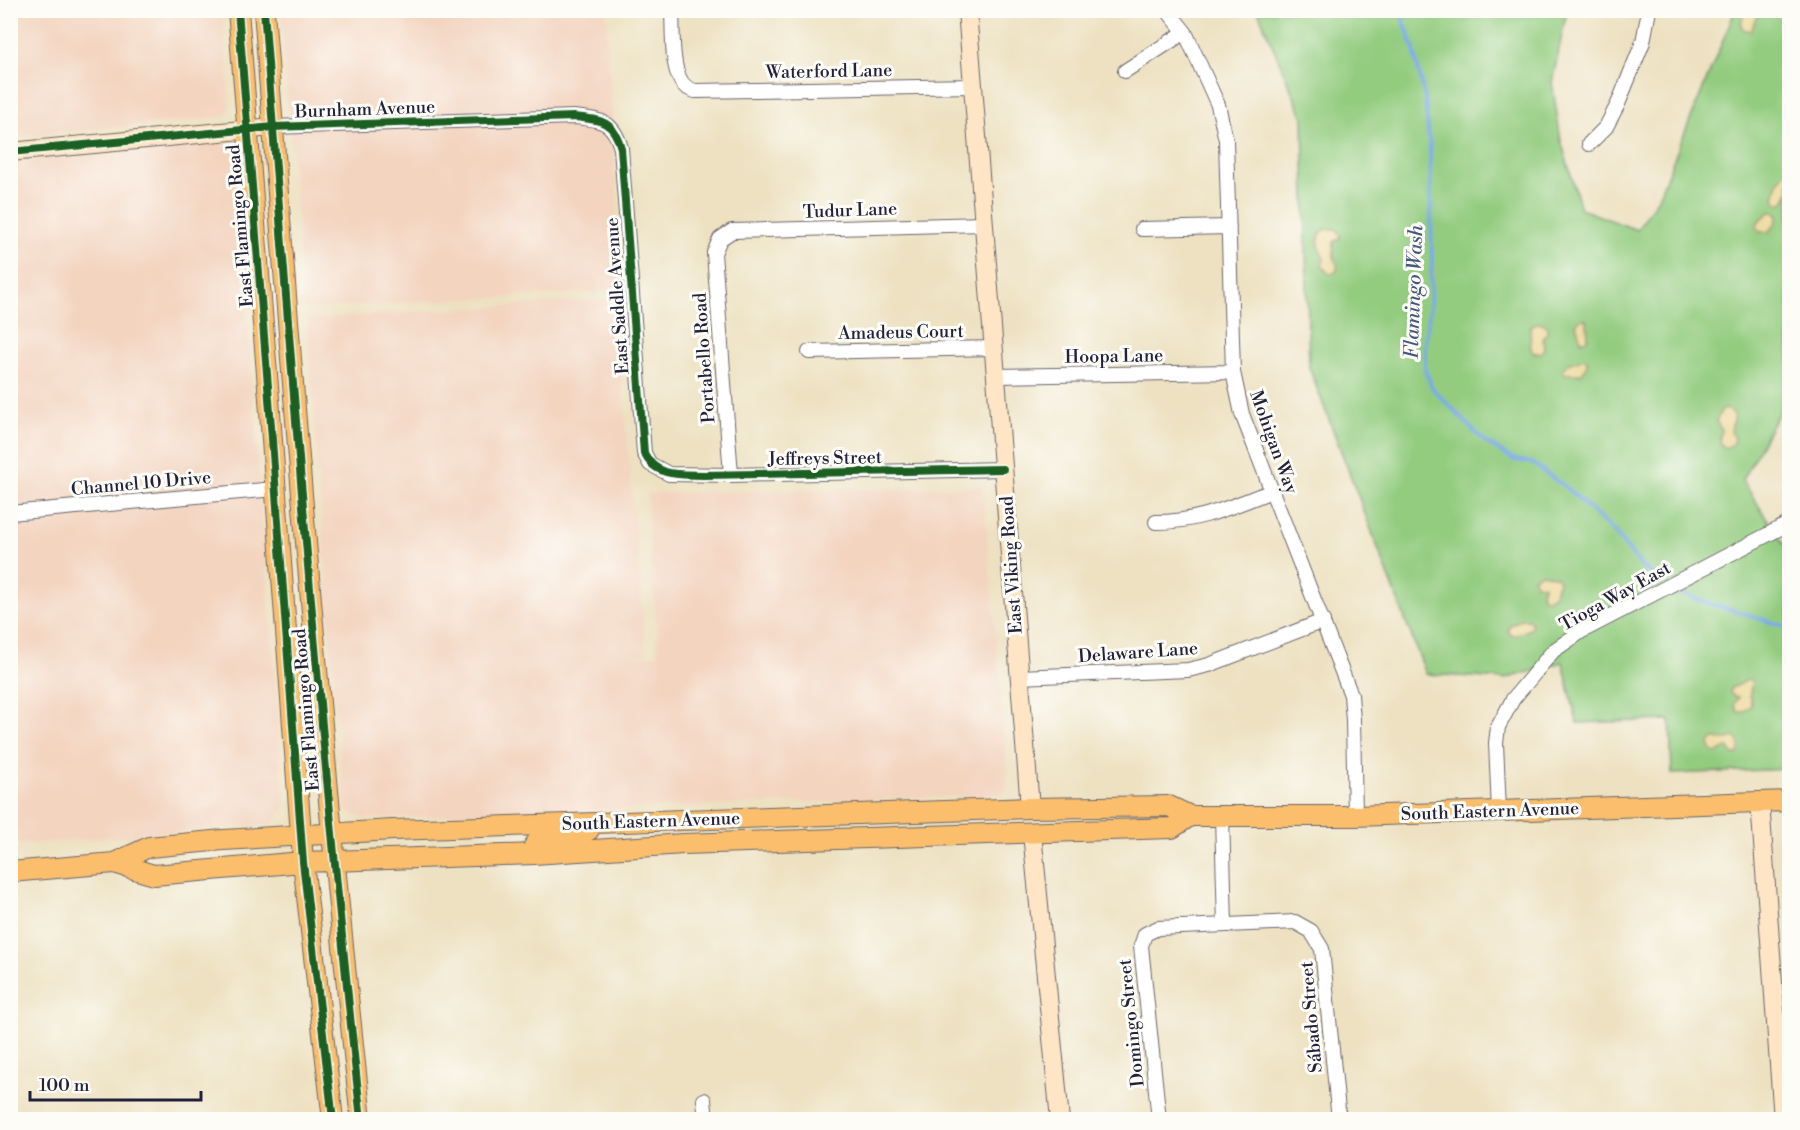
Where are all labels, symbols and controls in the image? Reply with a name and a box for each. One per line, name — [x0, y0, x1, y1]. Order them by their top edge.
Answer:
street label: Waterford Lane — [765, 59, 892, 84]
street label: Burnham Avenue — [293, 96, 436, 123]
street label: East Flamingo Road — [222, 143, 259, 308]
street label: Tudur Lane — [803, 197, 898, 224]
street label: East Saddle Avenue — [601, 217, 634, 375]
water label: Flamingo Wash — [1400, 224, 1429, 359]
street label: Portabello Road — [688, 291, 721, 424]
street label: Amadeus Court — [837, 320, 965, 345]
street label: Hoopa Lane — [1064, 344, 1164, 369]
street label: Mohigan Way — [1244, 387, 1303, 497]
street label: Jeffreys Street — [767, 446, 883, 471]
street label: Channel 10 Drive — [70, 466, 212, 501]
street label: East Viking Road — [995, 494, 1028, 635]
street label: Tioga Way East — [1556, 556, 1675, 636]
street label: East Flamingo Road — [288, 627, 325, 792]
street label: Delaware Lane — [1077, 637, 1199, 668]
street label: South Eastern Avenue — [1400, 797, 1580, 826]
street label: South Eastern Avenue — [561, 807, 741, 836]
street label: Domingo Street — [1113, 957, 1150, 1088]
street label: Sábado Street — [1295, 960, 1328, 1074]
scale bar — [30, 1064, 201, 1102]
text: 100 m — [39, 1074, 90, 1097]

